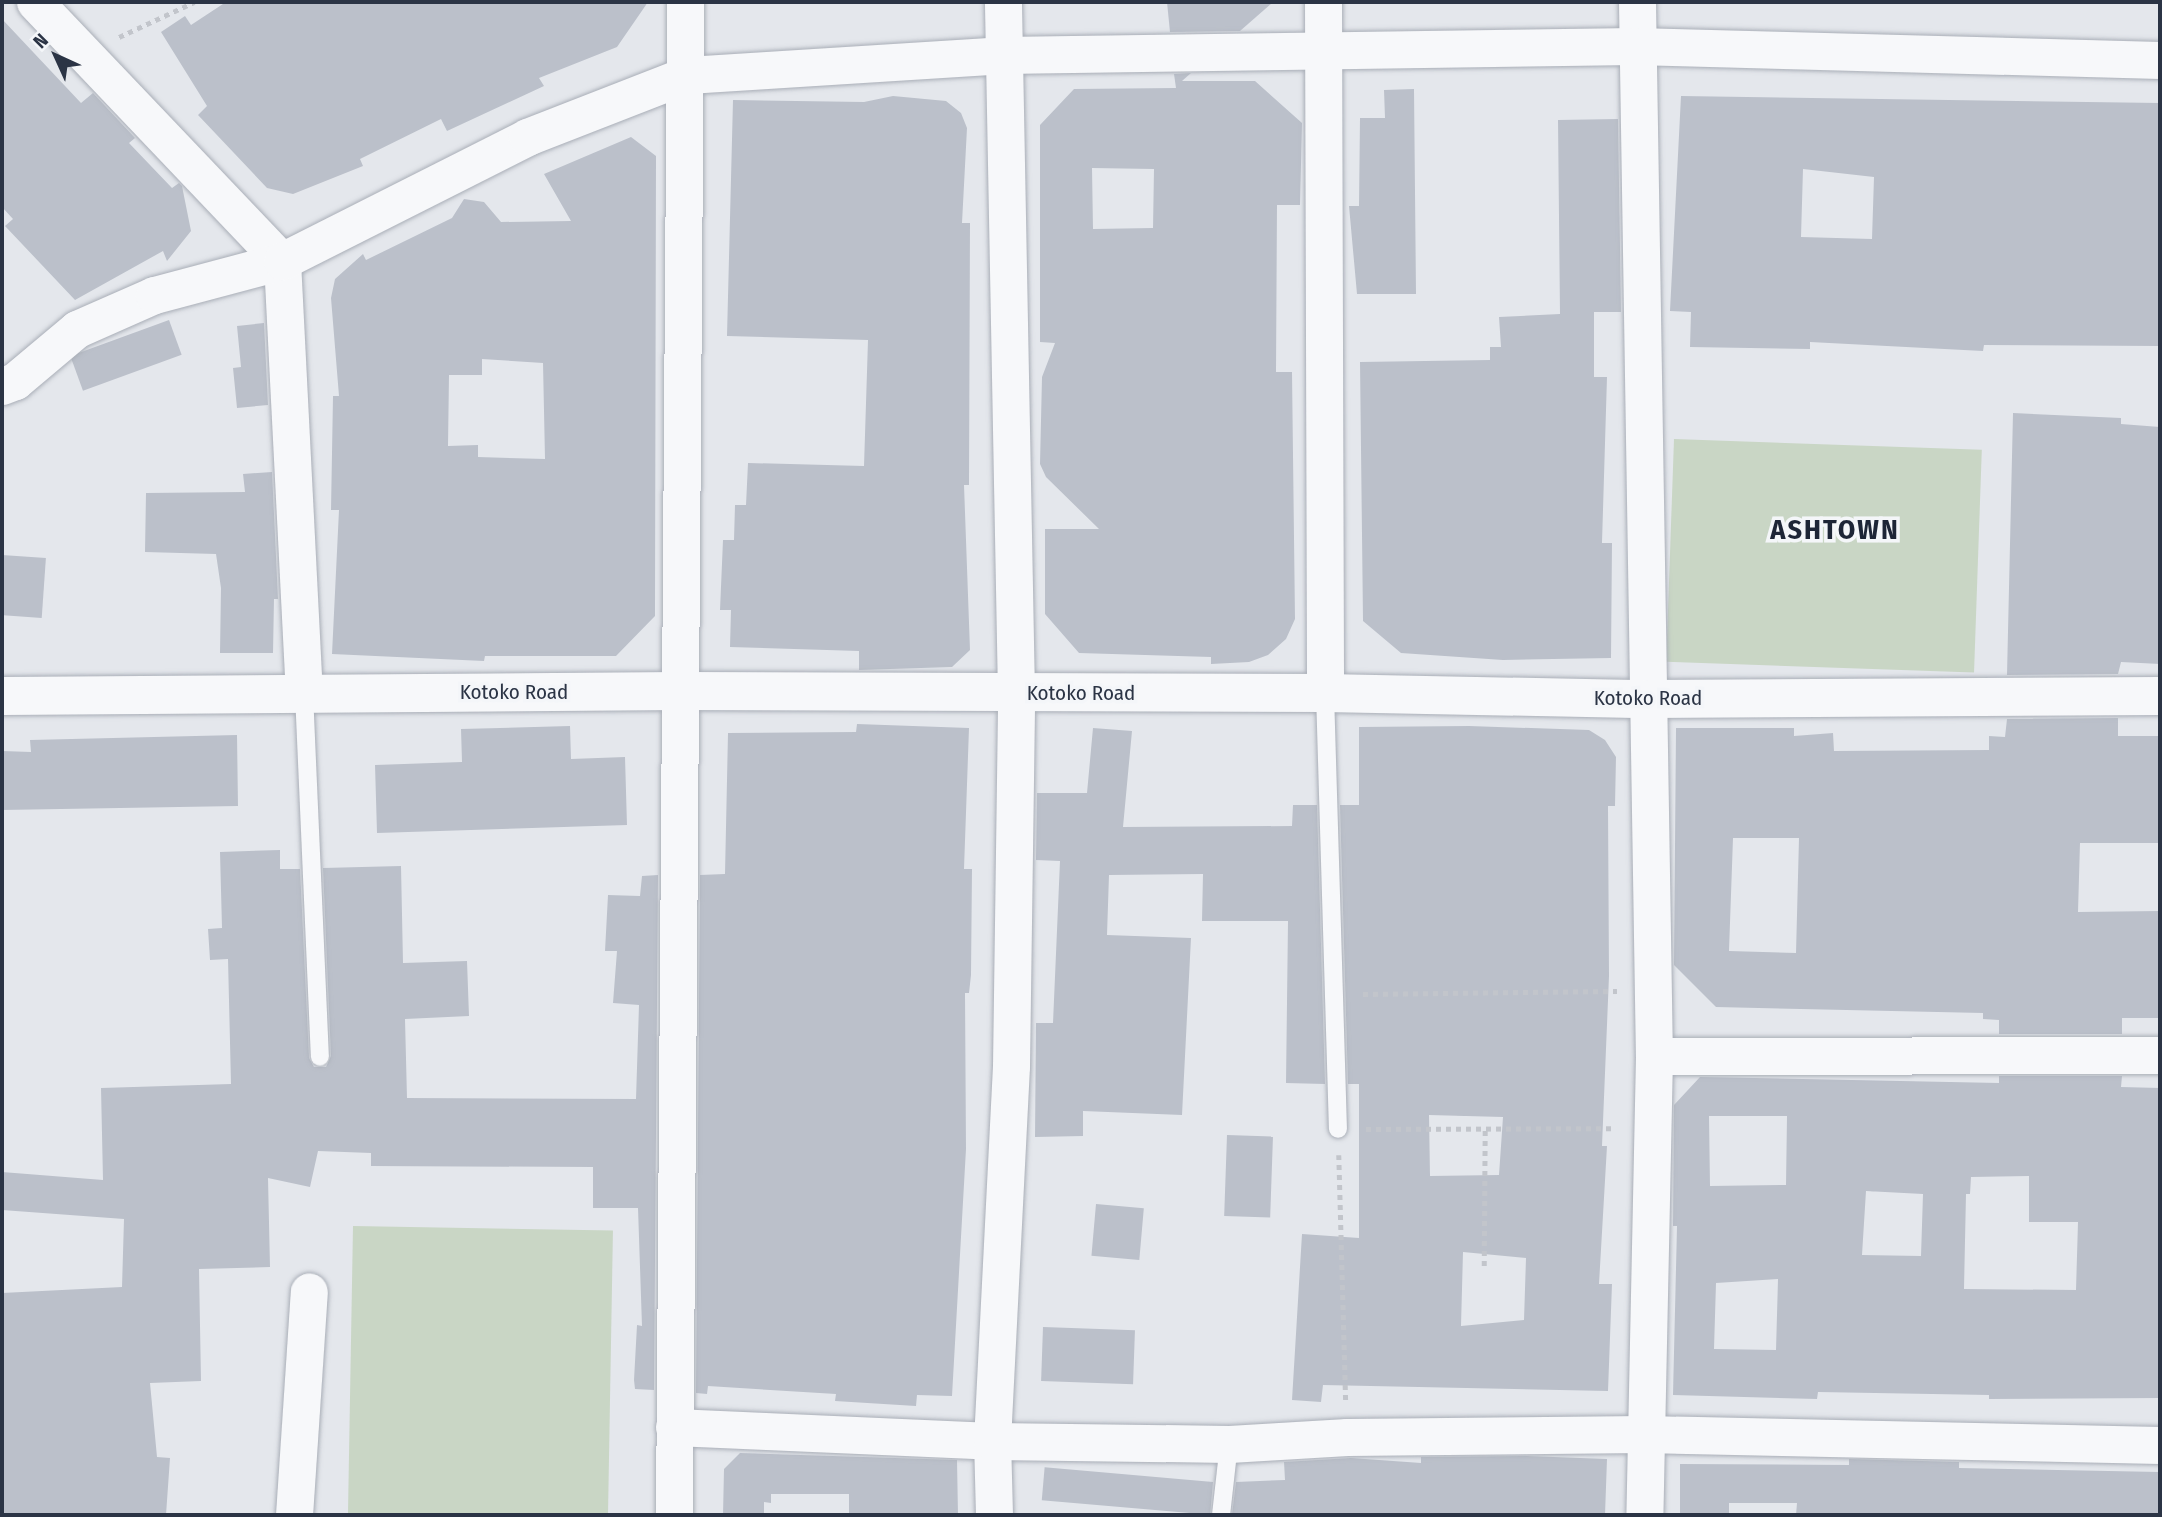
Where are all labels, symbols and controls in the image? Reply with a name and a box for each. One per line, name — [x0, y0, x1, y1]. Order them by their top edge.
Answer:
north arrow — [21, 21, 91, 91]
text: N — [29, 29, 53, 53]
district label: ASHTOWN — [1771, 513, 1899, 547]
street label: Kotoko Road — [460, 679, 568, 705]
street label: Kotoko Road — [1027, 680, 1135, 706]
street label: Kotoko Road — [1594, 685, 1702, 711]

